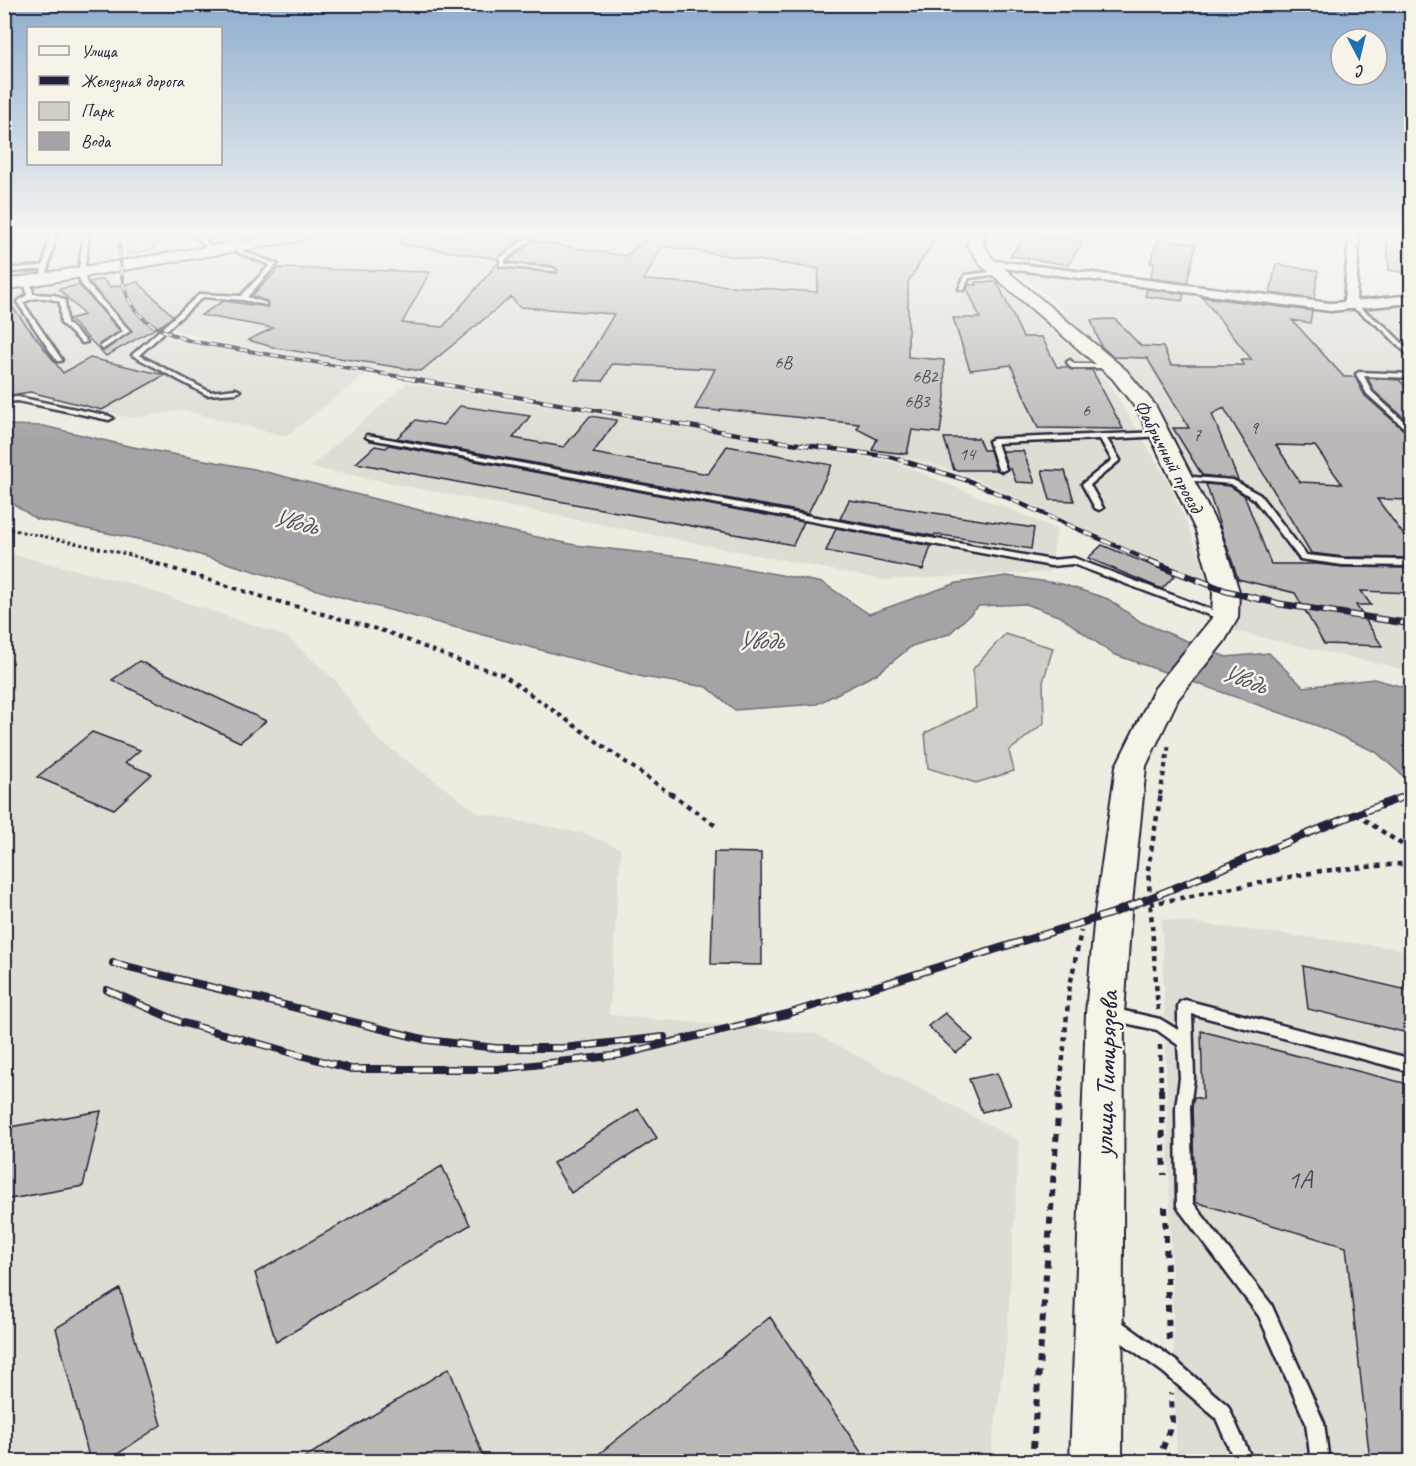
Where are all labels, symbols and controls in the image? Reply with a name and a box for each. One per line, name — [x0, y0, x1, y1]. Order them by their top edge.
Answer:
legend — [27, 27, 222, 165]
north arrow — [1329, 27, 1389, 87]
text: Улица — [81, 40, 118, 62]
text: С — [1353, 60, 1366, 82]
text: Железная дорога — [81, 70, 185, 93]
text: Парк — [81, 100, 115, 122]
text: Вода — [81, 130, 112, 152]
house number: 6В — [774, 351, 793, 373]
house number: 6В2 — [912, 365, 940, 387]
house number: 6В3 — [904, 390, 932, 412]
street label: Фабричный проезд — [1128, 395, 1210, 519]
house number: 6 — [1082, 399, 1091, 421]
house number: 9 — [1250, 417, 1260, 439]
house number: 7 — [1193, 424, 1202, 446]
house number: 14 — [959, 443, 977, 465]
water label: Уводь — [269, 500, 324, 543]
water label: Уводь — [737, 624, 786, 657]
water label: Уводь — [1217, 655, 1274, 703]
street label: улица Тимирязева — [1085, 989, 1126, 1159]
house number: 1А — [1288, 1163, 1314, 1196]

